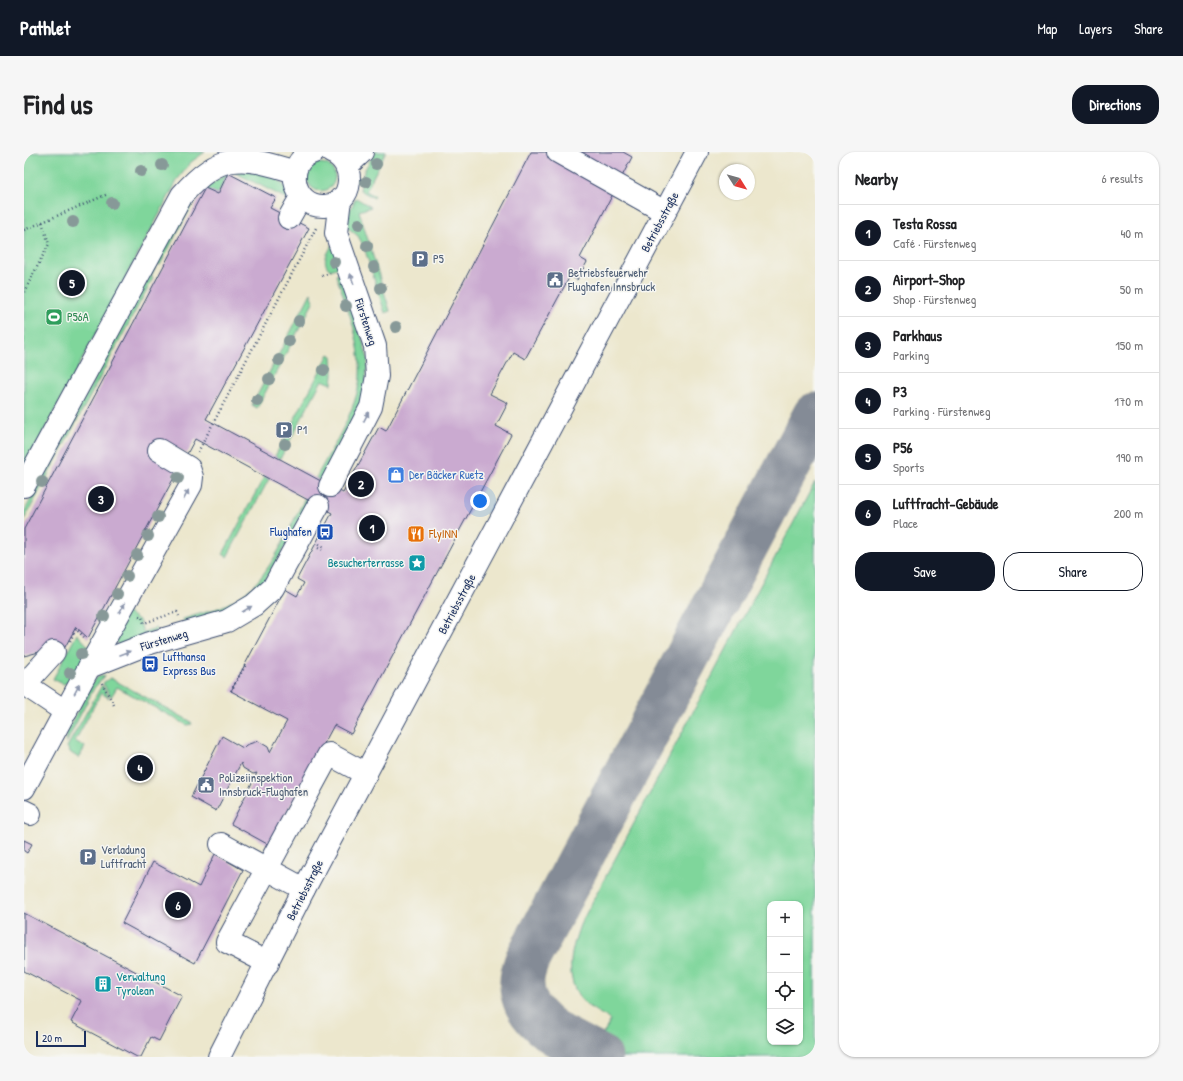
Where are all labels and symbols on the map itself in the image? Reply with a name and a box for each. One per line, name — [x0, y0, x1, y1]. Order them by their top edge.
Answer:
north arrow — [719, 164, 755, 200]
street label: Betriebsstraße — [637, 189, 683, 255]
parking icon: P5 — [410, 249, 430, 269]
place label: P5 — [433, 250, 444, 267]
place label: Betriebsfeuerwehr Flughafen Innsbruck — [567, 264, 655, 295]
pin: 5 — [59, 268, 85, 298]
public building icon: Betriebsfeuerwehr Flughafen Innsbruck — [545, 270, 565, 290]
one-way arrow — [349, 272, 355, 284]
street label: Fürstenweg — [351, 295, 382, 348]
sports icon: P56A — [44, 307, 64, 327]
place label: P56A — [67, 308, 89, 325]
one-way arrow — [362, 411, 369, 423]
parking icon: P1 — [274, 420, 294, 440]
place label: P1 — [297, 421, 307, 438]
shop icon: Der Bäcker Ruetz — [386, 465, 406, 485]
place label: Der Bäcker Ruetz — [409, 466, 484, 483]
pin: 2 — [348, 469, 374, 499]
pin: 3 — [88, 484, 114, 514]
one-way arrow — [182, 489, 189, 501]
your location — [470, 491, 490, 511]
pin: 1 — [359, 513, 385, 543]
bus stop icon: Flughafen — [315, 522, 335, 542]
place label: Flughafen — [269, 523, 312, 540]
restaurant icon: FlyINN — [406, 524, 426, 544]
place label: FlyINN — [428, 525, 457, 542]
place icon: Besucherterrasse — [407, 553, 427, 573]
place label: Besucherterrasse — [328, 554, 404, 571]
street label: Betriebsstraße — [434, 571, 480, 637]
one-way arrow — [118, 602, 125, 614]
one-way arrow — [242, 605, 252, 613]
street label: Fürstenweg — [137, 624, 190, 655]
place label: Lufthansa Express Bus — [163, 648, 216, 679]
one-way arrow — [120, 649, 132, 655]
bus stop icon: Lufthansa Express Bus — [140, 654, 160, 674]
one-way arrow — [74, 683, 81, 695]
pin: 4 — [127, 753, 153, 783]
place label: Polizeiinspektion Innsbruck-Flughafen — [219, 769, 308, 800]
public building icon: Polizeiinspektion Innsbruck-Flughafen — [196, 775, 216, 795]
place label: Verladung Luftfracht — [101, 841, 147, 872]
parking icon: Verladung Luftfracht — [78, 847, 98, 867]
street label: Betriebsstraße — [282, 856, 327, 923]
pin: 6 — [165, 890, 191, 920]
place label: Verwaltung Tyrolean — [116, 968, 165, 999]
building icon: Verwaltung Tyrolean — [93, 974, 113, 994]
scale bar — [36, 1029, 86, 1048]

